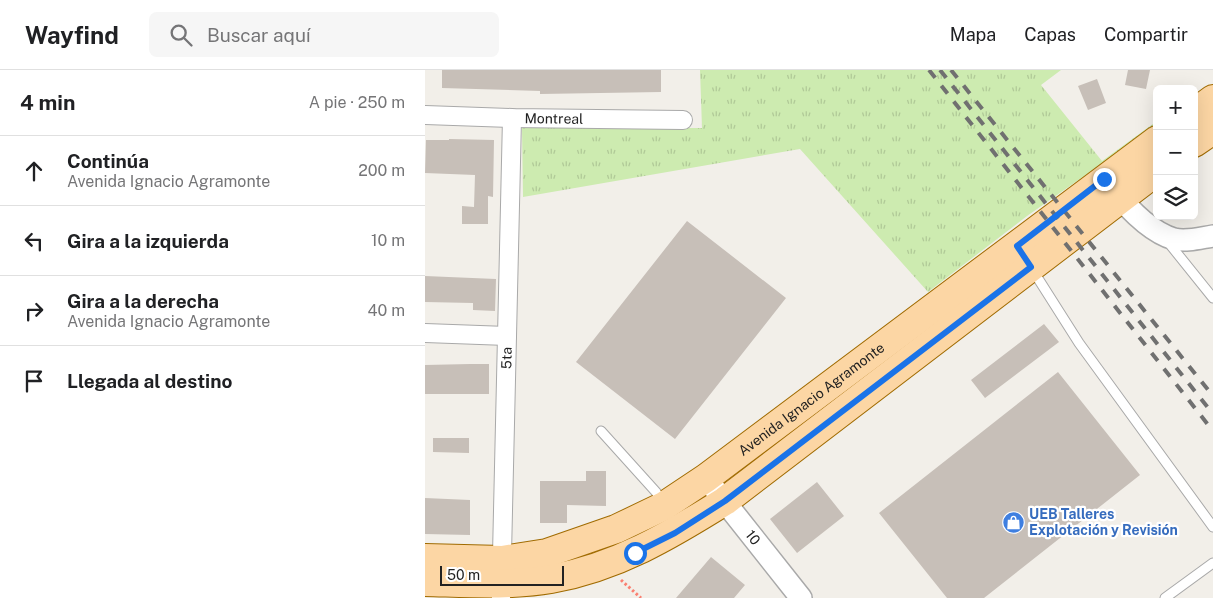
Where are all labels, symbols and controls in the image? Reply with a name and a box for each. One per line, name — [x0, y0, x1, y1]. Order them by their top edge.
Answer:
search box — [149, 12, 499, 57]
text: Wayfind — [25, 21, 119, 49]
icon: search — [167, 21, 195, 49]
text: Buscar aquí — [207, 24, 311, 46]
text: Mapa — [950, 24, 996, 45]
text: Capas — [1024, 24, 1076, 45]
text: Compartir — [1104, 24, 1188, 45]
map controls — [1153, 85, 1198, 220]
button: + — [1153, 85, 1198, 130]
text: 4 min — [20, 90, 75, 115]
text: A pie · 250 m — [309, 93, 405, 112]
street label: Montreal — [525, 110, 583, 127]
button: − — [1153, 130, 1198, 175]
text: Continúa — [67, 150, 149, 172]
icon: ahead — [20, 157, 48, 185]
text: 200 m — [358, 161, 405, 180]
route end — [1093, 168, 1116, 191]
text: Avenida Ignacio Agramonte — [67, 172, 270, 191]
button: layers — [1153, 175, 1198, 220]
icon: left — [20, 227, 48, 255]
text: Gira a la izquierda — [67, 230, 229, 252]
text: 10 m — [371, 231, 405, 250]
text: Gira a la derecha — [67, 290, 219, 312]
icon: right — [20, 297, 48, 325]
text: 40 m — [367, 301, 405, 320]
text: Avenida Ignacio Agramonte — [67, 312, 270, 331]
street label: Avenida Ignacio Agramonte — [735, 339, 887, 459]
street label: 5ta — [498, 347, 515, 369]
icon: arrive — [20, 367, 48, 395]
text: Llegada al destino — [67, 370, 232, 392]
place label: UEB Talleres Explotación y Revisión — [1029, 506, 1178, 538]
shop icon: UEB Talleres Explotación y Revisión — [1001, 510, 1025, 534]
street label: 10 — [742, 527, 764, 548]
route start — [624, 542, 647, 565]
scale bar — [440, 563, 564, 586]
text: 50 m — [447, 567, 480, 583]

